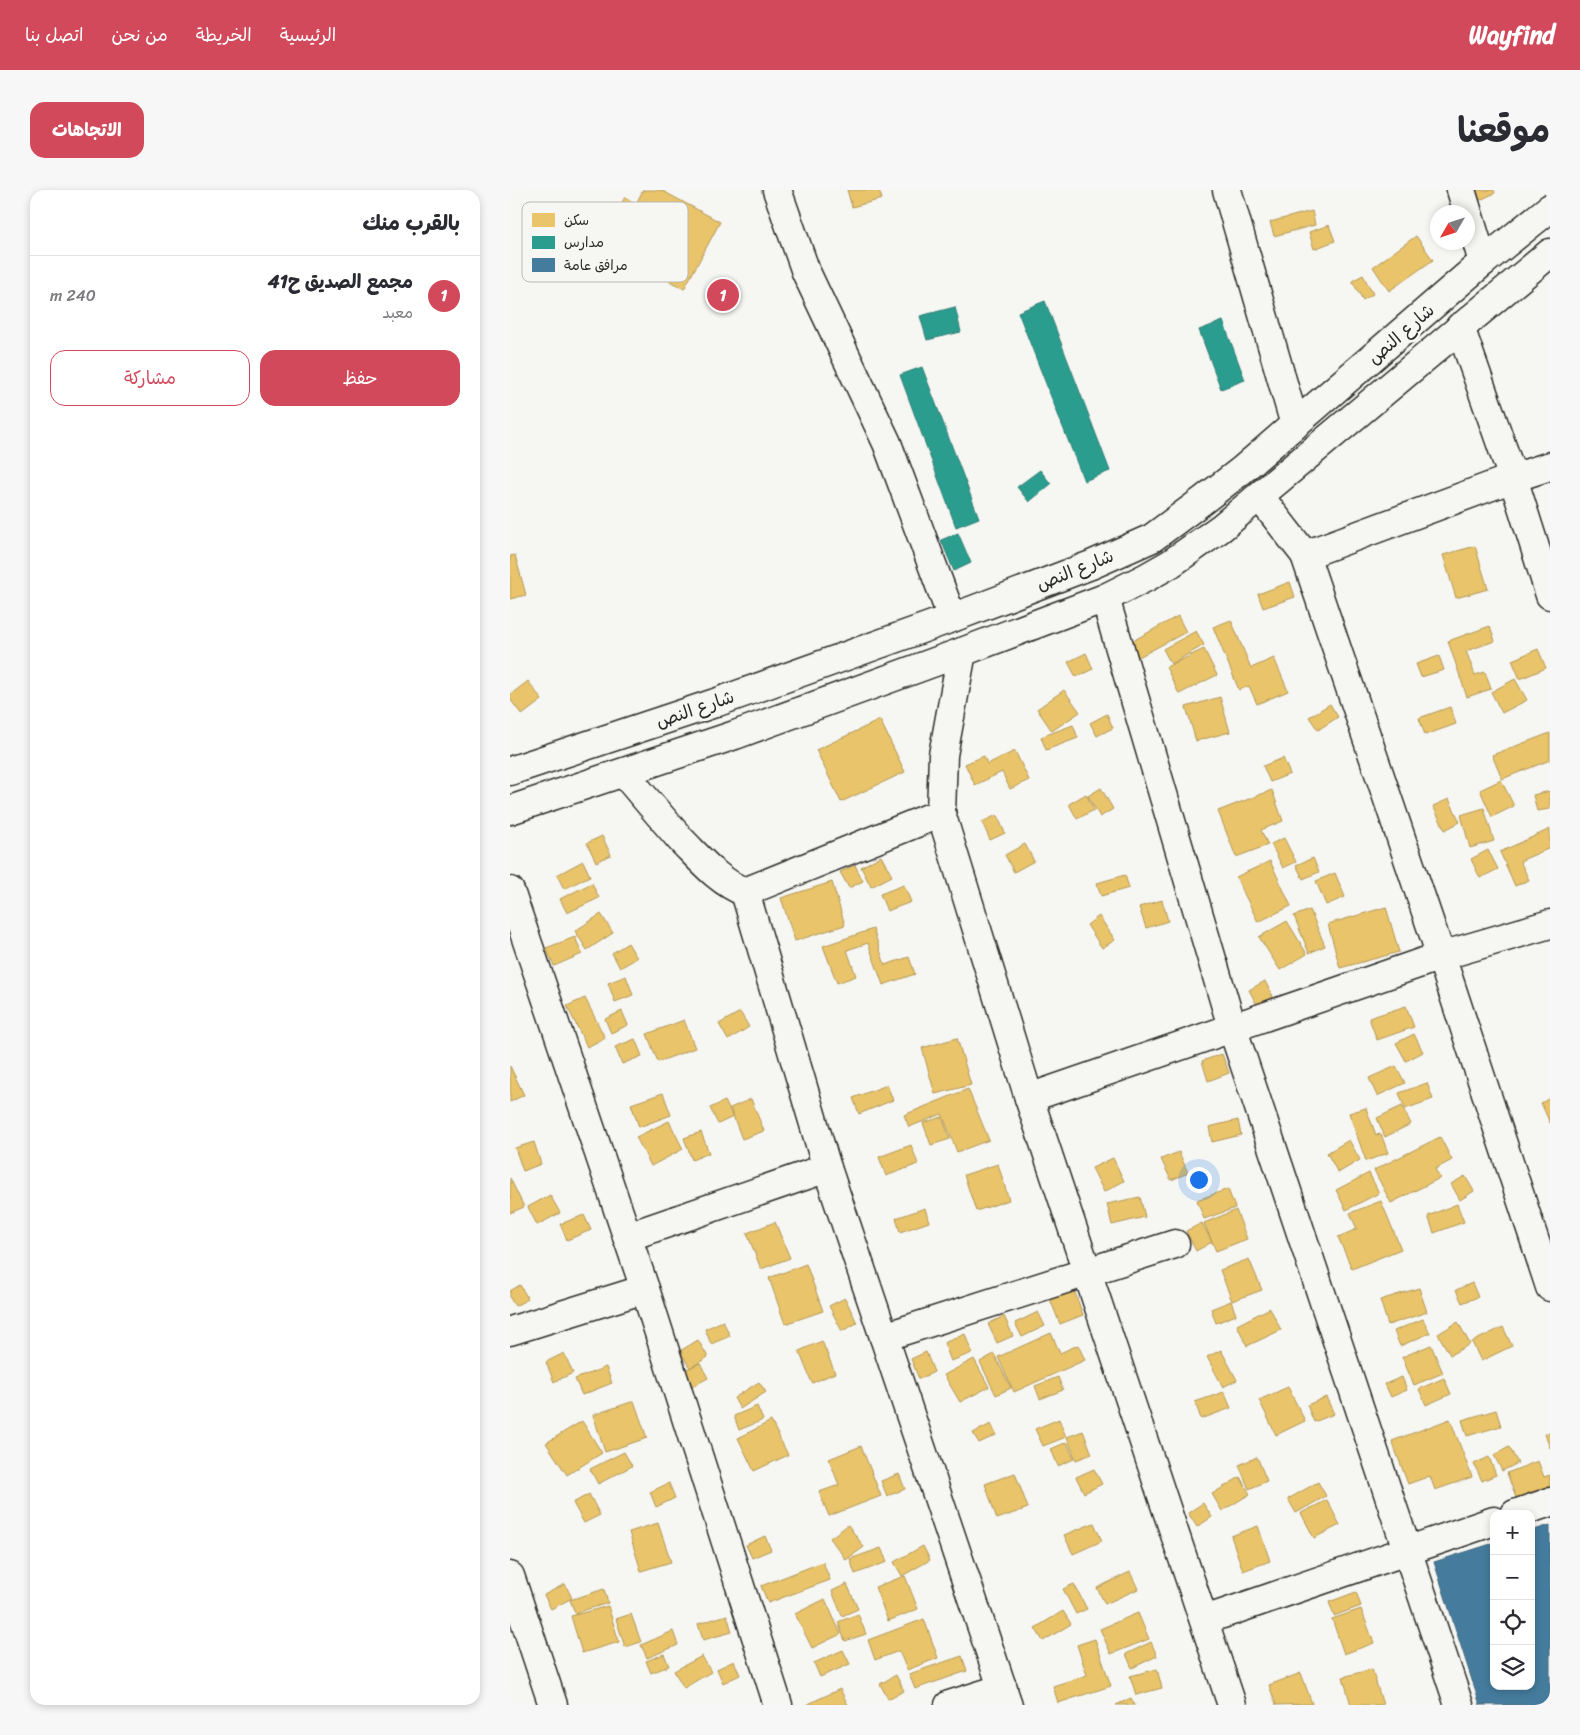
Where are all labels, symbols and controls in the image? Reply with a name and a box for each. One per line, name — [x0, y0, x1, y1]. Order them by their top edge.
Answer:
text: Wayfind — [1469, 14, 1555, 56]
text: اتصل بنا — [25, 19, 84, 51]
text: من نحن — [112, 19, 168, 51]
text: الخريطة — [196, 19, 252, 51]
text: الرئيسية — [280, 19, 336, 51]
text: موقعنا — [1457, 99, 1550, 161]
button: الاتجاهات — [30, 102, 144, 158]
legend — [522, 202, 688, 282]
text: بالقرب منك — [362, 204, 460, 242]
north arrow — [1430, 205, 1475, 250]
text: سكن — [564, 208, 589, 233]
text: مدارس — [564, 230, 604, 255]
text: مرافق عامة — [564, 253, 628, 278]
text: مجمع الصديق ح41 — [268, 265, 413, 298]
pin: 1 — [707, 276, 739, 314]
text: 240 m — [50, 281, 96, 310]
text: 1 — [441, 281, 447, 310]
street label: شارع النص — [1360, 295, 1442, 373]
text: معبد — [382, 298, 413, 327]
button: مشاركة — [50, 350, 250, 406]
button: حفظ — [260, 350, 460, 406]
street label: شارع النص — [1031, 540, 1119, 600]
street label: شارع النص — [651, 681, 739, 737]
your location — [1186, 1167, 1212, 1193]
map controls — [1490, 1510, 1535, 1690]
button: + — [1490, 1510, 1535, 1555]
button: − — [1490, 1555, 1535, 1600]
button: locate — [1490, 1600, 1535, 1645]
button: layers — [1490, 1645, 1535, 1690]

